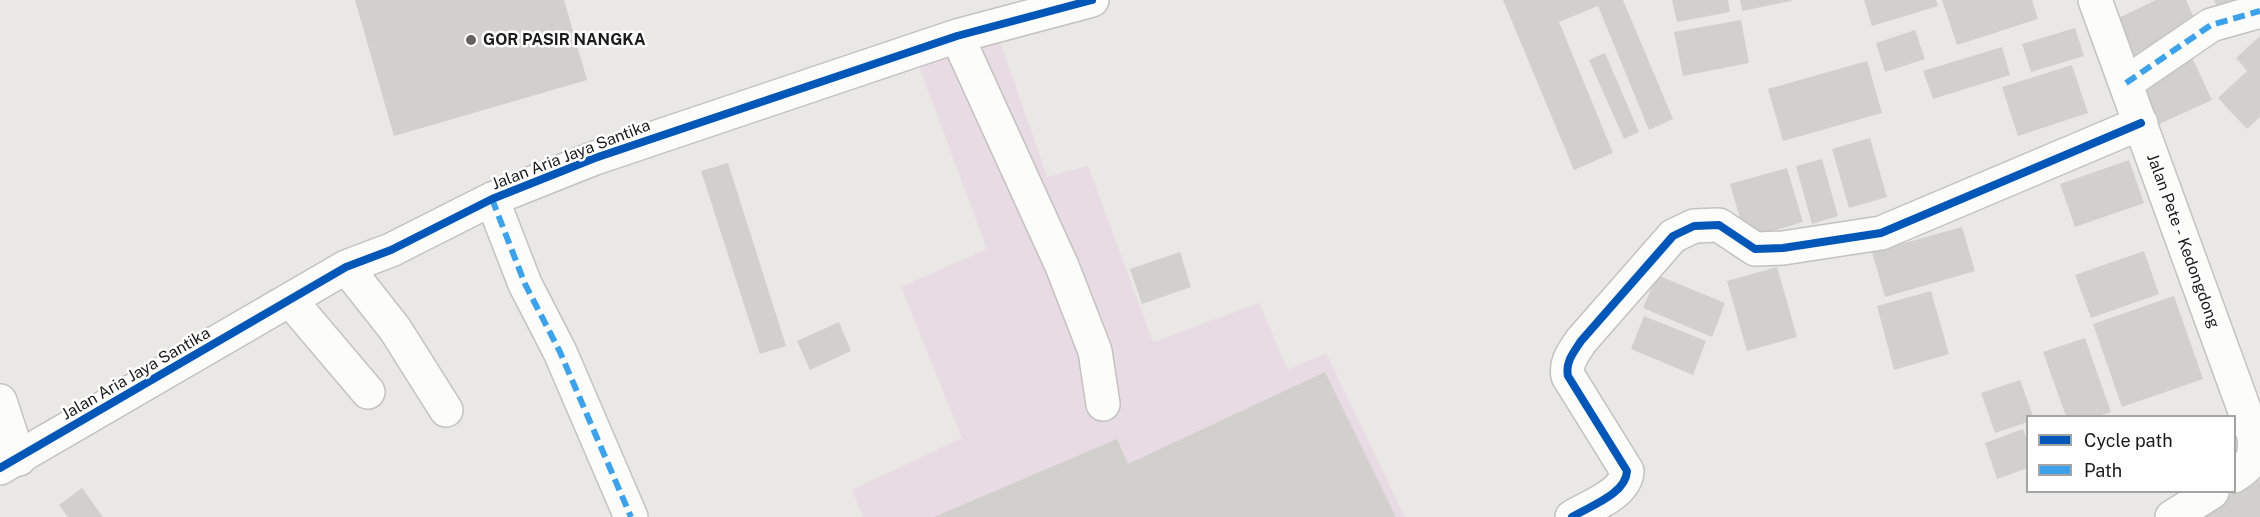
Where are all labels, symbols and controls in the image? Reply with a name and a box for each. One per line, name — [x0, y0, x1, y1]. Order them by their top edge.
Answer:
place label: GOR PASIR NANGKA — [483, 30, 646, 50]
marker: GOR PASIR NANGKA — [464, 33, 478, 47]
street label: Jalan Aria Jaya Santika — [489, 116, 653, 194]
street label: Jalan Pete - Kedongdong — [2142, 151, 2224, 331]
street label: Jalan Aria Jaya Santika — [58, 324, 214, 424]
legend — [2026, 415, 2236, 493]
text: Cycle path — [2084, 430, 2173, 451]
text: Path — [2084, 460, 2122, 481]

